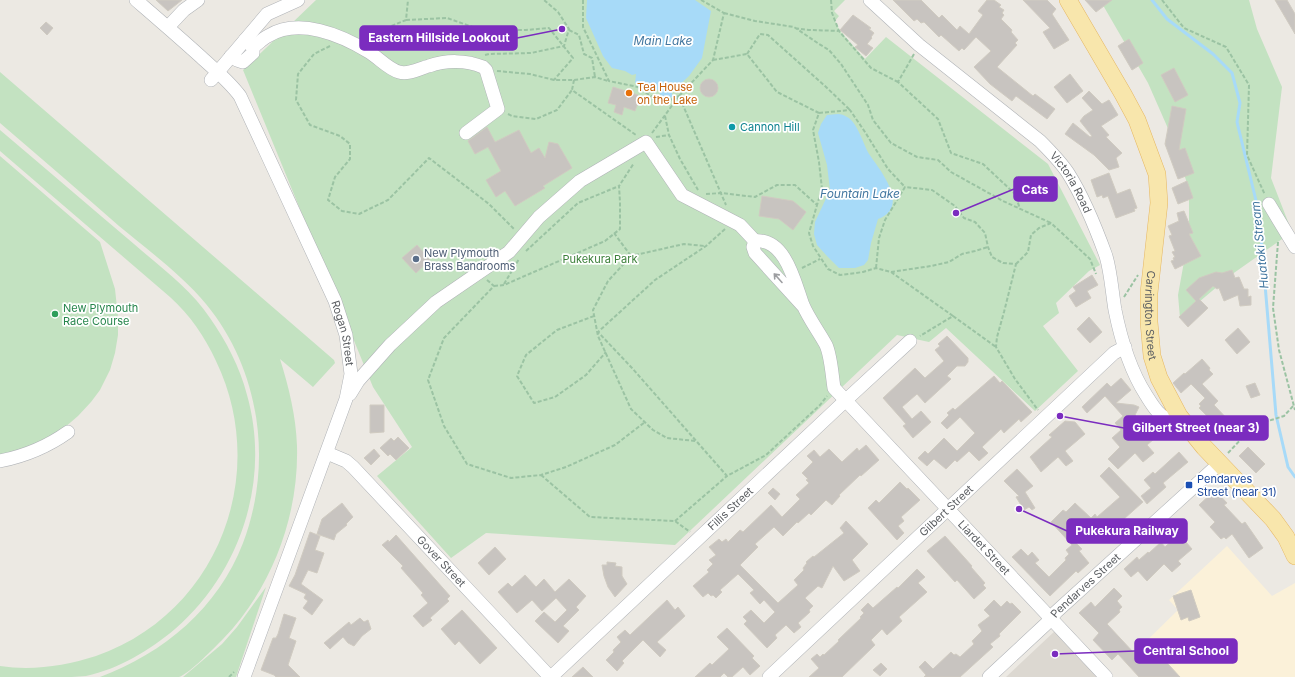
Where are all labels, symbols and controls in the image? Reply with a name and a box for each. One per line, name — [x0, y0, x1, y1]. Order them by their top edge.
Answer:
callout: Eastern Hillside Lookout — [360, 26, 517, 50]
text: Eastern Hillside Lookout — [368, 30, 510, 45]
water label: Main Lake — [634, 33, 693, 48]
place label: Tea House on the Lake — [637, 80, 697, 107]
marker: Tea House on the Lake — [624, 88, 634, 98]
place label: Cannon Hill — [740, 120, 800, 134]
marker: Cannon Hill — [727, 122, 737, 132]
street label: Victoria Road — [1047, 149, 1095, 215]
callout: Cats — [1014, 177, 1057, 201]
text: Cats — [1022, 182, 1049, 197]
water label: Fountain Lake — [820, 186, 900, 201]
water label: Huatoki Stream — [1247, 200, 1272, 290]
place label: New Plymouth Brass Bandrooms — [424, 246, 516, 273]
park label: Pukekura Park — [562, 252, 638, 266]
marker: New Plymouth Brass Bandrooms — [411, 254, 421, 264]
street label: Carrington Street — [1142, 270, 1160, 362]
one-way arrow — [773, 273, 782, 283]
street label: Rogan Street — [328, 299, 357, 367]
place label: New Plymouth Race Course — [63, 301, 138, 328]
marker: New Plymouth Race Course — [50, 309, 60, 319]
callout: Gilbert Street (near 3) — [1124, 416, 1268, 440]
text: Gilbert Street (near 3) — [1132, 420, 1260, 435]
place label: Pendarves Street (near 31) — [1197, 472, 1277, 499]
marker: Pendarves Street (near 31) — [1184, 480, 1194, 490]
street label: Gilbert Street — [916, 482, 976, 539]
street label: Fillis Street — [705, 484, 756, 533]
street label: Liardet Street — [955, 517, 1013, 578]
callout: Pukekura Railway — [1067, 519, 1187, 543]
text: Pukekura Railway — [1075, 523, 1180, 538]
street label: Gover Street — [414, 533, 469, 590]
street label: Pendarves Street — [1047, 550, 1123, 620]
callout: Central School — [1135, 639, 1237, 663]
text: Central School — [1143, 643, 1229, 658]

